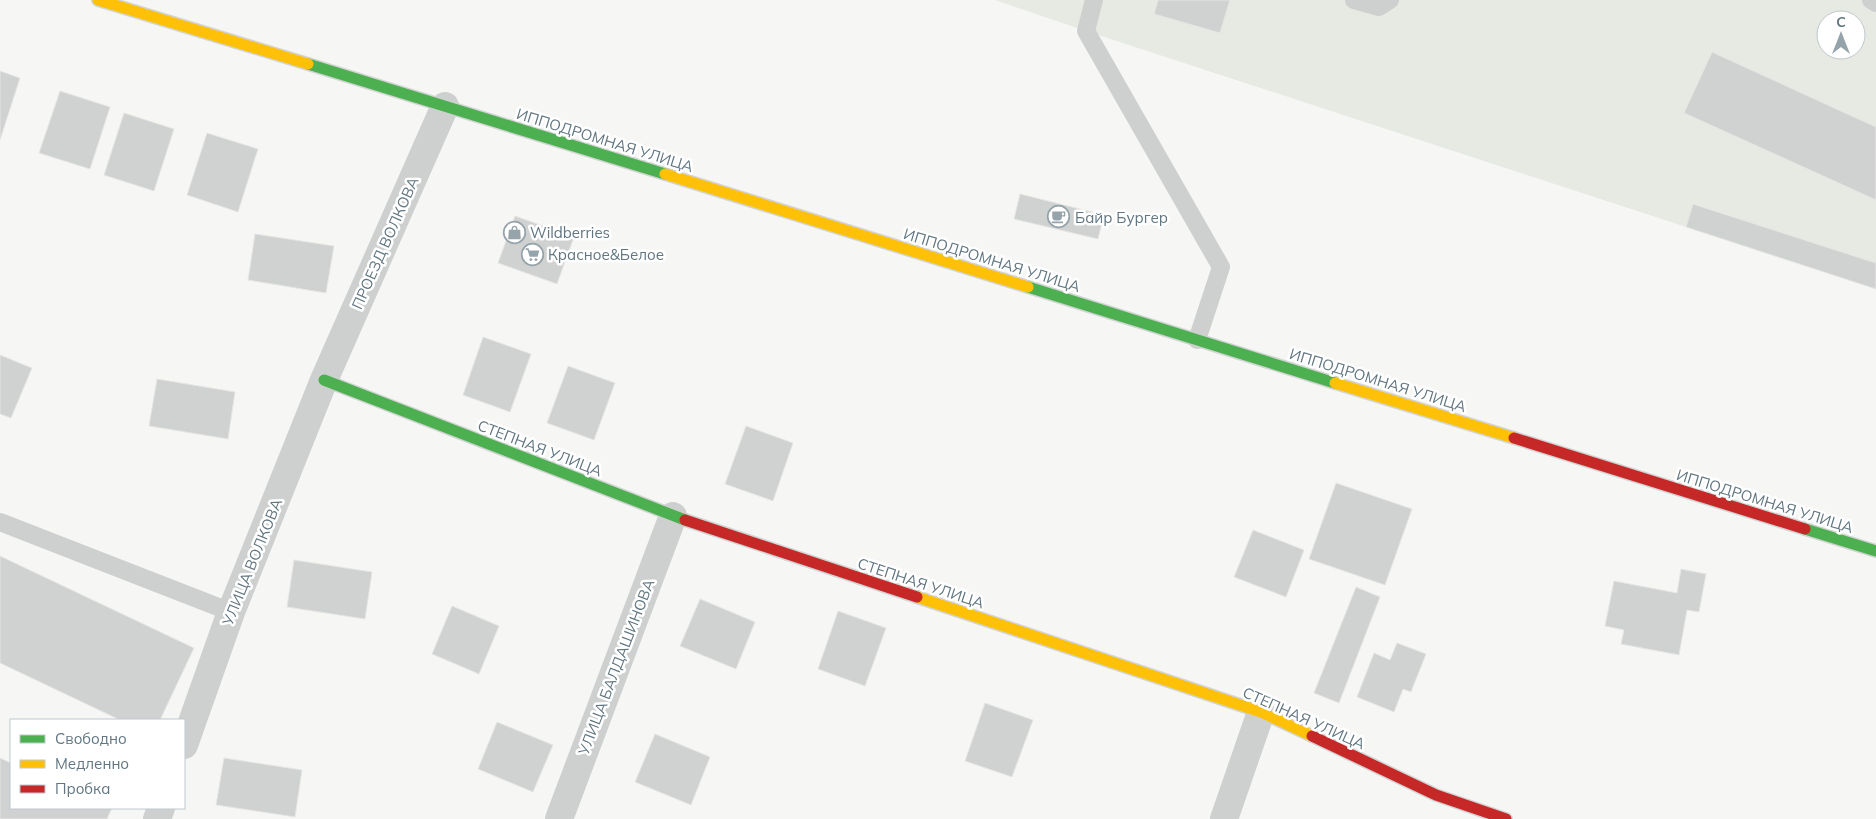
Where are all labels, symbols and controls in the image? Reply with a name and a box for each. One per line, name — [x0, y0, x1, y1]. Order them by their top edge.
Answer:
north arrow — [1816, 10, 1866, 60]
text: С — [1836, 13, 1846, 31]
street label: ИППОДРОМНАЯ УЛИЦА — [514, 104, 696, 176]
street label: ПРОЕЗД ВОЛКОВА — [347, 174, 423, 312]
cafe icon: Байр Бургер — [1047, 205, 1071, 229]
place label: Байр Бургер — [1075, 208, 1168, 227]
shop icon: Wildberries — [502, 220, 526, 244]
place label: Wildberries — [530, 223, 610, 242]
street label: ИППОДРОМНАЯ УЛИЦА — [901, 224, 1083, 296]
supermarket icon: Красное&Белое — [520, 242, 544, 266]
place label: Красное&Белое — [548, 245, 664, 264]
street label: ИППОДРОМНАЯ УЛИЦА — [1287, 344, 1469, 416]
street label: СТЕПНАЯ УЛИЦА — [475, 415, 605, 481]
street label: ИППОДРОМНАЯ УЛИЦА — [1674, 465, 1856, 537]
street label: УЛИЦА ВОЛКОВА — [217, 496, 286, 629]
street label: СТЕПНАЯ УЛИЦА — [855, 554, 987, 612]
street label: УЛИЦА БАЛДАШИНОВА — [573, 576, 658, 759]
street label: СТЕПНАЯ УЛИЦА — [1240, 682, 1368, 754]
legend — [10, 719, 185, 809]
text: Свободно — [55, 729, 127, 748]
text: Медленно — [55, 754, 129, 773]
text: Пробка — [55, 779, 110, 798]

